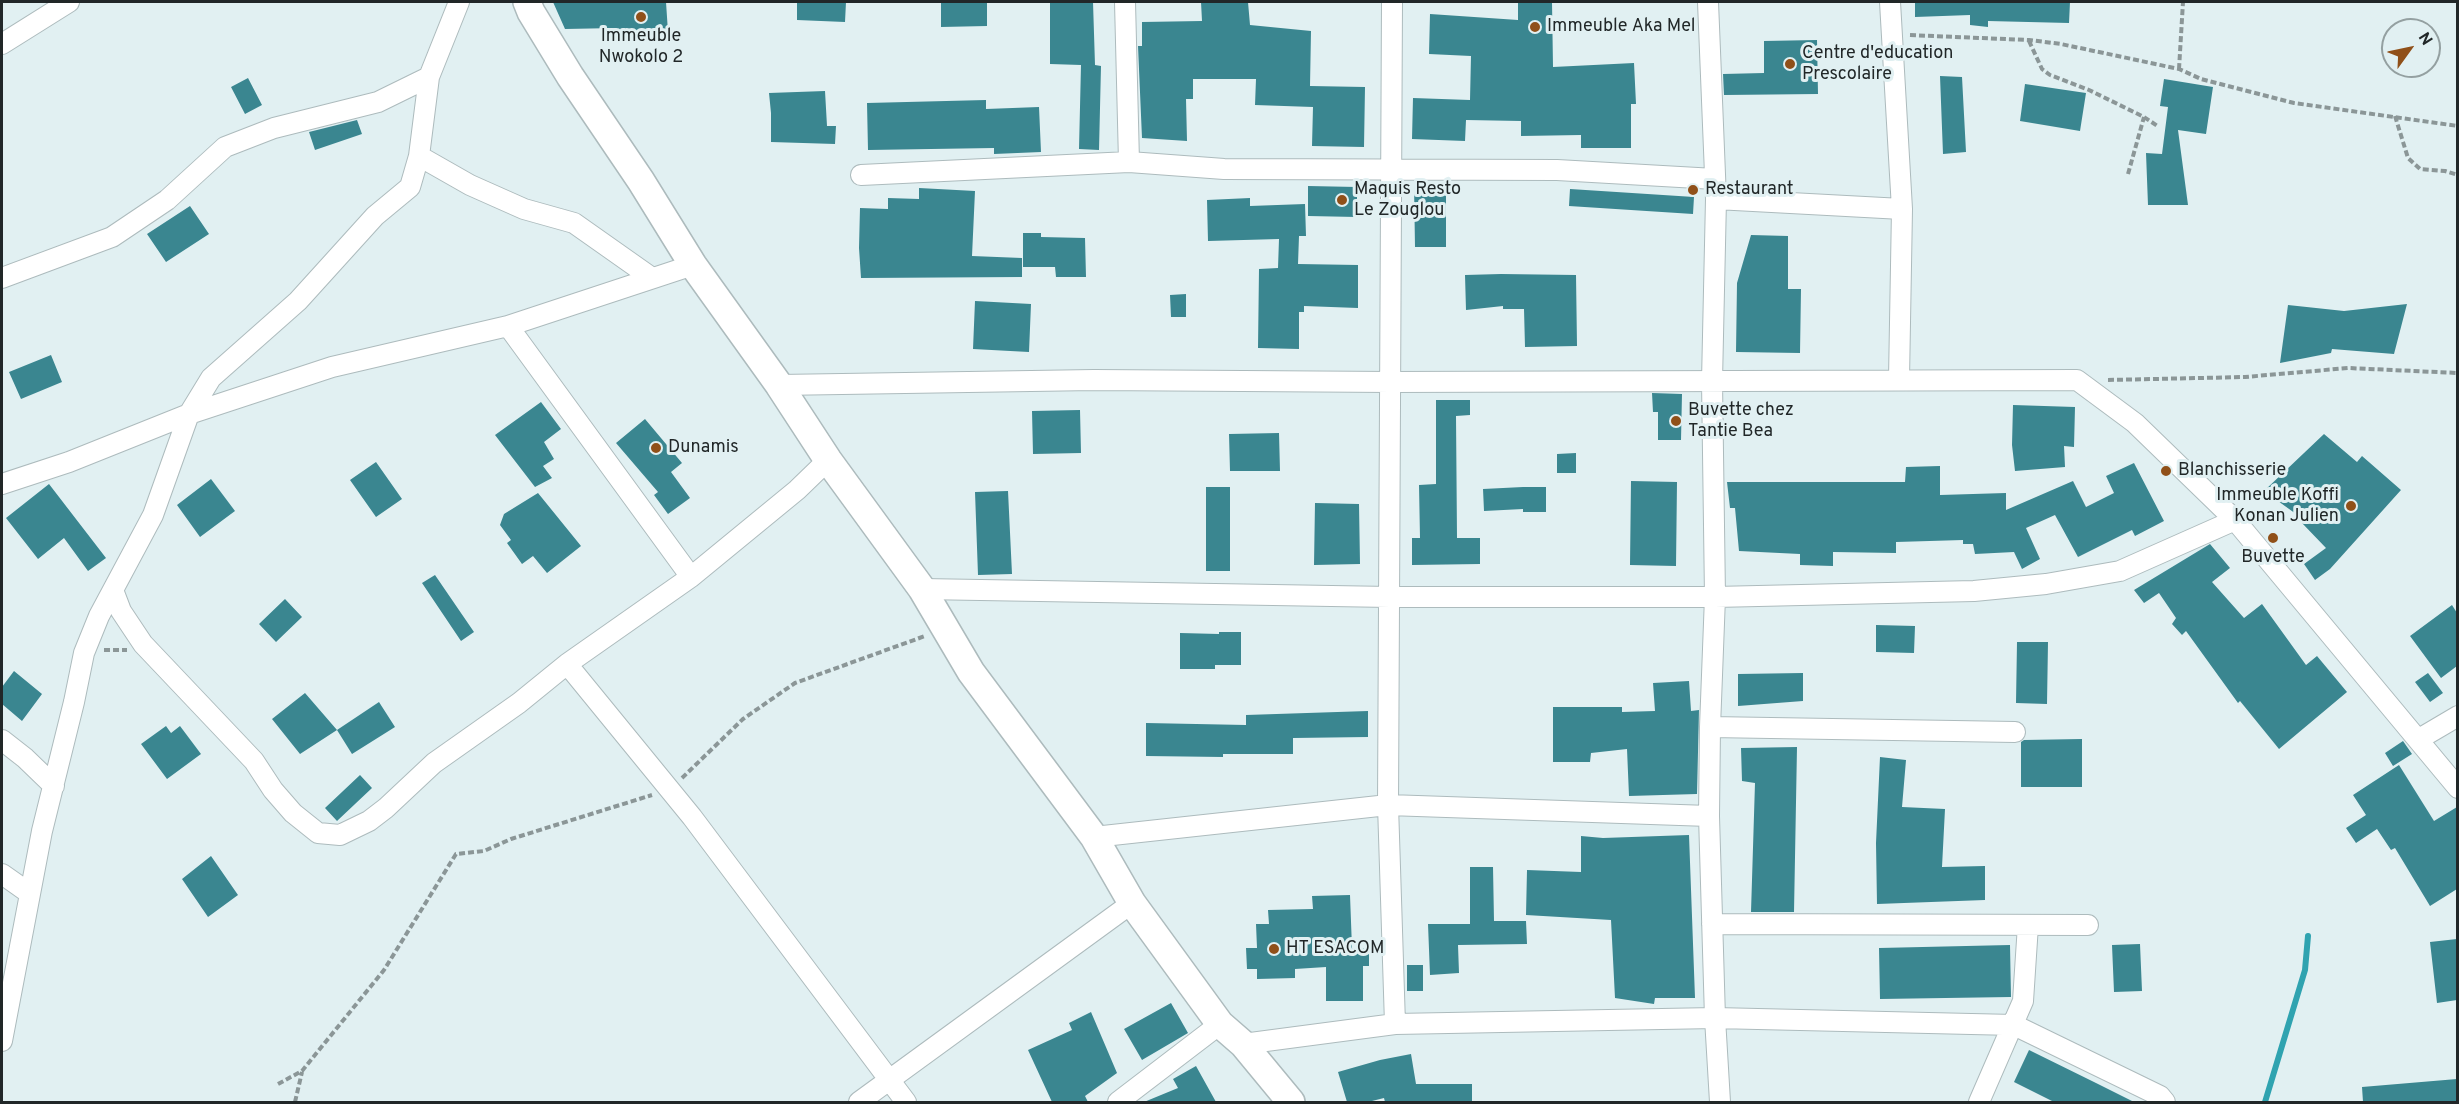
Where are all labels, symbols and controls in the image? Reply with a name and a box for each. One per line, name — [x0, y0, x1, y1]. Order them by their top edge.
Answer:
marker: Immeuble Nwokolo 2 — [634, 10, 648, 24]
place label: Immeuble Aka Mel — [1547, 16, 1696, 38]
north arrow — [2381, 18, 2441, 78]
marker: Immeuble Aka Mel — [1528, 20, 1542, 34]
place label: Immeuble Nwokolo 2 — [599, 26, 683, 68]
text: N — [2413, 29, 2436, 50]
place label: Centre d'education Prescolaire — [1802, 43, 1953, 86]
marker: Centre d'education Prescolaire — [1783, 57, 1797, 71]
place label: Maquis Resto Le Zouglou — [1354, 179, 1461, 222]
place label: Restaurant — [1705, 179, 1794, 201]
marker: Restaurant — [1686, 183, 1700, 197]
marker: Maquis Resto Le Zouglou — [1335, 193, 1349, 207]
place label: Buvette chez Tantie Bea — [1688, 400, 1794, 442]
marker: Buvette chez Tantie Bea — [1669, 414, 1683, 428]
place label: Dunamis — [668, 437, 739, 459]
marker: Dunamis — [649, 441, 663, 455]
place label: Blanchisserie — [2178, 460, 2286, 482]
marker: Blanchisserie — [2159, 464, 2173, 478]
place label: Immeuble Koffi Konan Julien — [2216, 485, 2339, 528]
marker: Immeuble Koffi Konan Julien — [2344, 499, 2358, 513]
marker: Buvette — [2266, 531, 2280, 545]
place label: Buvette — [2241, 547, 2305, 569]
place label: HT ESACOM — [1286, 938, 1384, 960]
marker: HT ESACOM — [1267, 942, 1281, 956]

